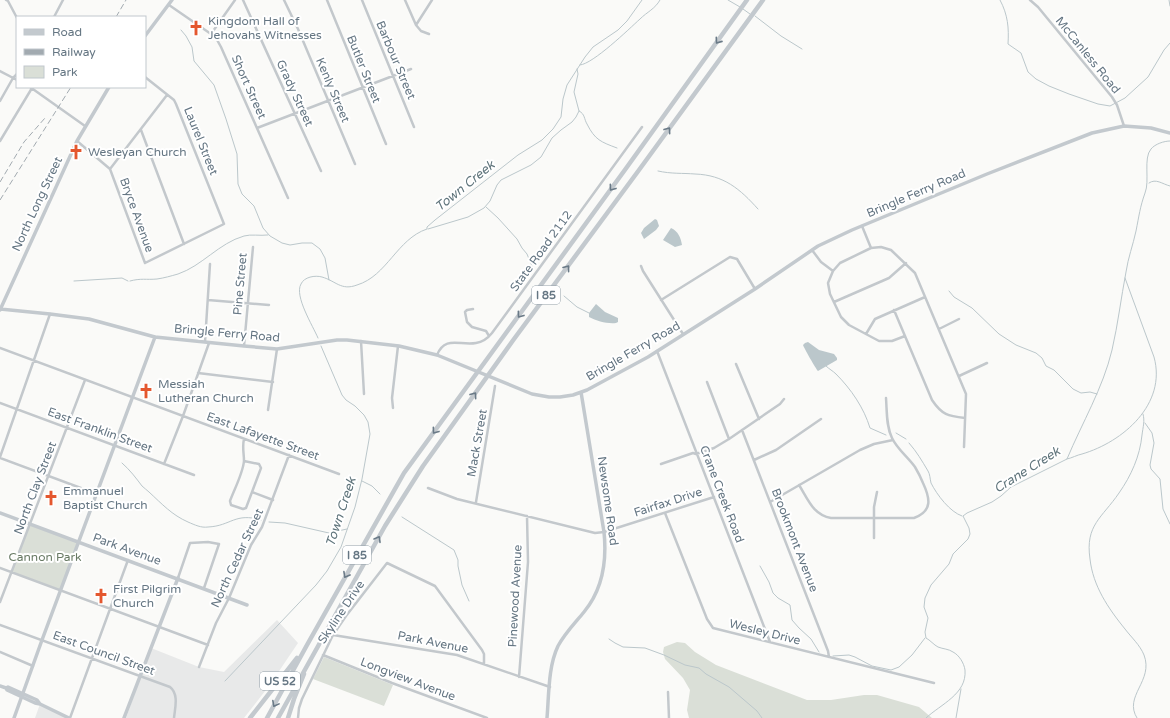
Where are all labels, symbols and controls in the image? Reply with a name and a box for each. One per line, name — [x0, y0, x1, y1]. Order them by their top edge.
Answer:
place label: Kingdom Hall of Jehovahs Witnesses — [208, 14, 322, 42]
street label: McCanless Road — [1053, 14, 1123, 96]
legend — [16, 16, 146, 88]
church icon: Kingdom Hall of Jehovahs Witnesses — [187, 19, 205, 37]
street label: Barbour Street — [373, 19, 419, 102]
text: Road — [52, 25, 82, 39]
street label: Butler Street — [344, 33, 384, 105]
one-way arrow — [715, 37, 723, 44]
text: Railway — [52, 45, 96, 59]
street label: Short Street — [229, 53, 269, 122]
street label: Kenly Street — [313, 56, 353, 125]
street label: Grady Street — [273, 57, 317, 129]
text: Park — [52, 65, 78, 79]
street label: Laurel Street — [181, 105, 221, 178]
one-way arrow — [663, 128, 670, 135]
church icon: Wesleyan Church — [67, 143, 85, 161]
place label: Wesleyan Church — [88, 145, 186, 159]
street label: North Long Street — [9, 154, 65, 254]
water label: Town Creek — [432, 157, 499, 215]
street label: Bringle Ferry Road — [864, 166, 968, 220]
street label: Bryce Avenue — [117, 176, 157, 254]
one-way arrow — [610, 184, 617, 191]
street label: State Road 2112 — [507, 208, 575, 294]
street label: Pine Street — [230, 252, 250, 316]
one-way arrow — [562, 265, 569, 272]
road number: I 85 — [532, 286, 560, 304]
one-way arrow — [517, 311, 525, 318]
street label: Bringle Ferry Road — [584, 318, 682, 384]
street label: Bringle Ferry Road — [174, 321, 280, 345]
place label: Messiah Lutheran Church — [158, 377, 254, 405]
church icon: Messiah Lutheran Church — [137, 382, 155, 400]
one-way arrow — [469, 393, 476, 400]
street label: East Franklin Street — [46, 405, 155, 456]
street label: Mack Street — [464, 408, 490, 478]
street label: East Lafayette Street — [205, 409, 322, 463]
one-way arrow — [433, 427, 440, 434]
street label: North Clay Street — [11, 439, 59, 536]
street label: Crane Creek Road — [697, 443, 747, 545]
water label: Crane Creek — [991, 443, 1064, 497]
street label: Newsome Road — [595, 456, 621, 546]
water label: Town Creek — [322, 474, 360, 549]
place label: Emmanuel Baptist Church — [63, 484, 148, 512]
street label: Fairfax Drive — [632, 484, 704, 520]
street label: Brookmont Avenue — [769, 486, 821, 594]
church icon: Emmanuel Baptist Church — [42, 489, 60, 507]
street label: North Cedar Street — [208, 506, 266, 610]
street label: Park Avenue — [91, 530, 163, 568]
one-way arrow — [374, 536, 381, 543]
street label: Pinewood Avenue — [505, 544, 525, 648]
road number: I 85 — [343, 546, 371, 564]
park label: Cannon Park — [8, 550, 82, 564]
one-way arrow — [343, 571, 350, 578]
street label: Skyline Drive — [315, 578, 367, 646]
place label: First Pilgrim Church — [113, 582, 181, 610]
church icon: First Pilgrim Church — [92, 587, 110, 605]
street label: Wesley Drive — [728, 616, 802, 648]
street label: East Council Street — [51, 628, 157, 678]
street label: Park Avenue — [396, 628, 470, 656]
street label: Longview Avenue — [358, 654, 458, 704]
road number: US 52 — [260, 672, 300, 690]
one-way arrow — [272, 700, 280, 707]

